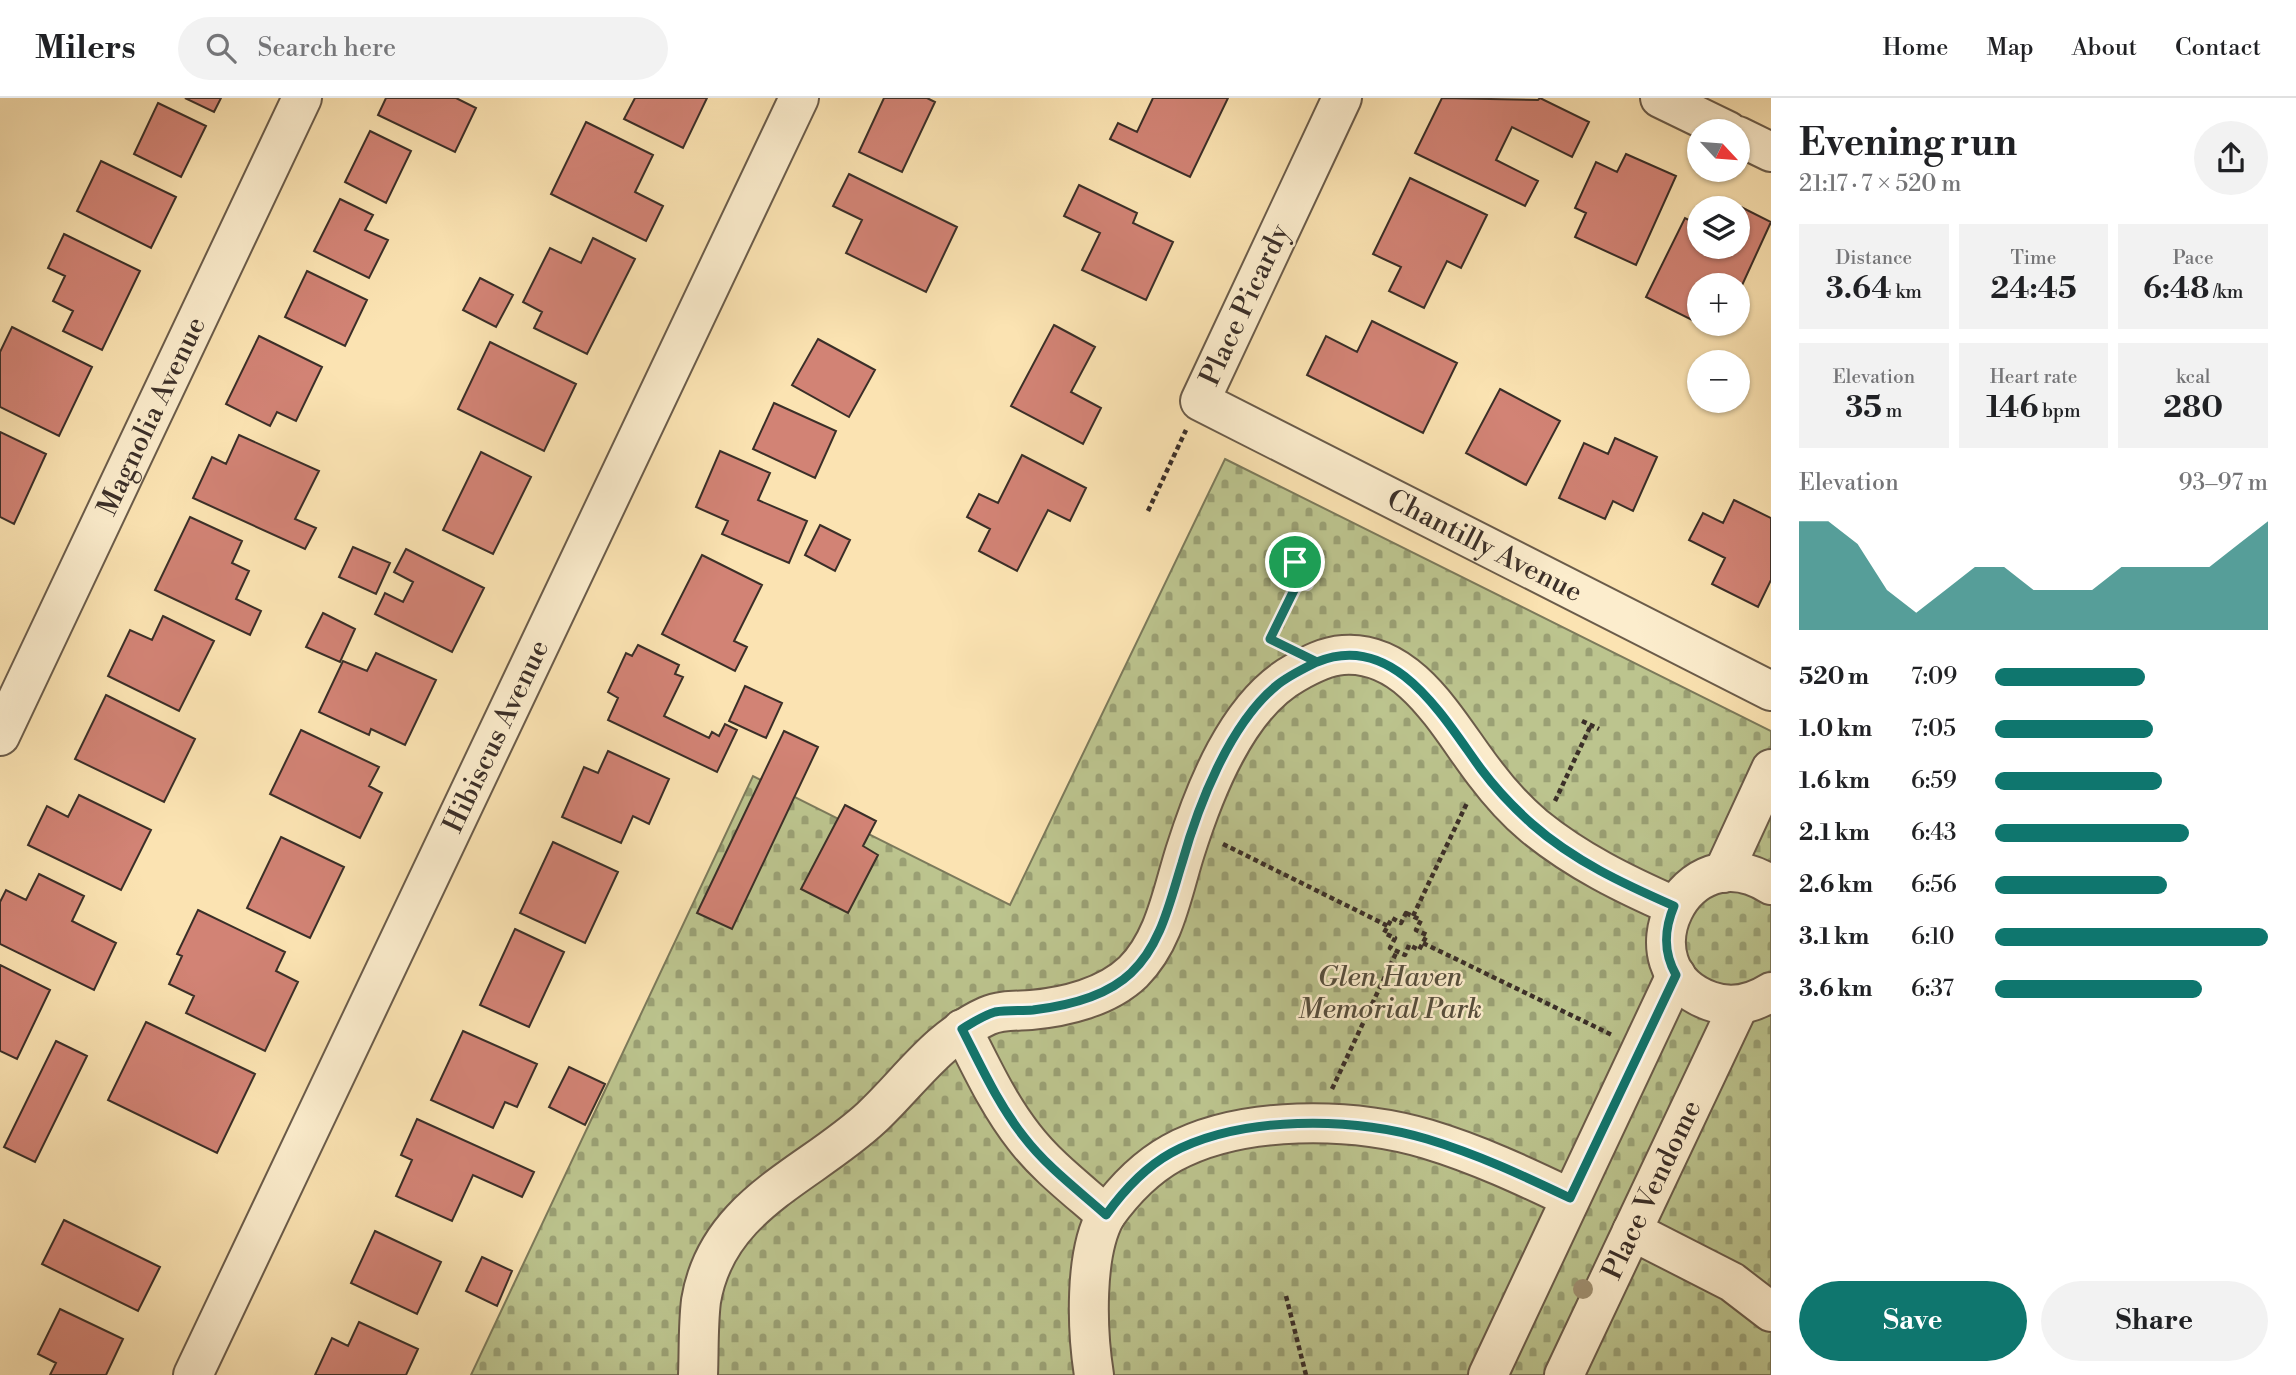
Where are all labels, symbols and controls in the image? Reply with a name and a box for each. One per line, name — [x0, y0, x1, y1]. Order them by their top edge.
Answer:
search box — [178, 17, 668, 80]
text: Milers — [35, 28, 136, 69]
icon: search — [202, 29, 240, 67]
text: Search here — [258, 32, 396, 64]
text: Home — [1883, 33, 1948, 63]
text: Map — [1986, 33, 2034, 63]
text: About — [2072, 33, 2137, 63]
text: Contact — [2175, 33, 2261, 63]
north arrow — [1687, 119, 1750, 182]
map controls — [1687, 119, 1750, 413]
text: Evening run — [1799, 120, 2017, 167]
button: share — [2194, 121, 2268, 195]
text: 21:17 · 7 × 520 m — [1799, 170, 1961, 198]
button: layers — [1687, 196, 1750, 259]
street label: Place Picardy — [1192, 218, 1298, 391]
text: Distance — [1835, 246, 1912, 270]
text: Time — [2011, 246, 2056, 270]
text: Pace — [2173, 246, 2214, 270]
text: 3.64 — [1826, 270, 1892, 308]
text: 24:45 — [1990, 270, 2077, 308]
text: 6:48 — [2143, 270, 2209, 308]
button: + — [1687, 273, 1750, 336]
text: km — [1892, 280, 1922, 304]
text: /km — [2209, 280, 2243, 304]
street label: Magnolia Avenue — [89, 311, 213, 521]
button: − — [1687, 350, 1750, 413]
text: Elevation — [1833, 365, 1915, 389]
text: Heart rate — [1990, 365, 2077, 389]
text: kcal — [2176, 365, 2210, 389]
text: 35 — [1845, 389, 1882, 427]
text: 146 — [1986, 389, 2038, 427]
text: 280 — [2163, 389, 2223, 427]
text: m — [1882, 399, 1902, 423]
text: bpm — [2038, 399, 2081, 423]
text: Elevation — [1799, 469, 1899, 497]
text: 93–97 m — [2179, 469, 2268, 497]
street label: Chantilly Avenue — [1381, 481, 1588, 610]
pin — [1265, 532, 1325, 592]
icon: arrive — [1276, 543, 1314, 581]
street label: Hibiscus Avenue — [435, 634, 557, 838]
text: 520 m — [1799, 663, 1869, 691]
text: 7:09 — [1911, 663, 1957, 691]
text: 1.0 km — [1799, 715, 1872, 743]
text: 7:05 — [1911, 715, 1956, 743]
text: 1.6 km — [1799, 767, 1870, 795]
text: 6:59 — [1911, 767, 1957, 795]
text: 2.1 km — [1799, 819, 1870, 847]
text: 6:43 — [1911, 819, 1957, 847]
text: 2.6 km — [1799, 871, 1873, 899]
text: 6:56 — [1911, 871, 1957, 899]
text: 3.1 km — [1799, 923, 1869, 951]
text: 6:10 — [1911, 923, 1955, 951]
park label: Glen Haven Memorial Park — [1298, 960, 1482, 1027]
text: 3.6 km — [1799, 975, 1872, 1003]
text: 6:37 — [1911, 975, 1954, 1003]
street label: Place Vendome — [1594, 1094, 1709, 1285]
button: Save — [1799, 1281, 2027, 1361]
button: Share — [2041, 1281, 2268, 1361]

